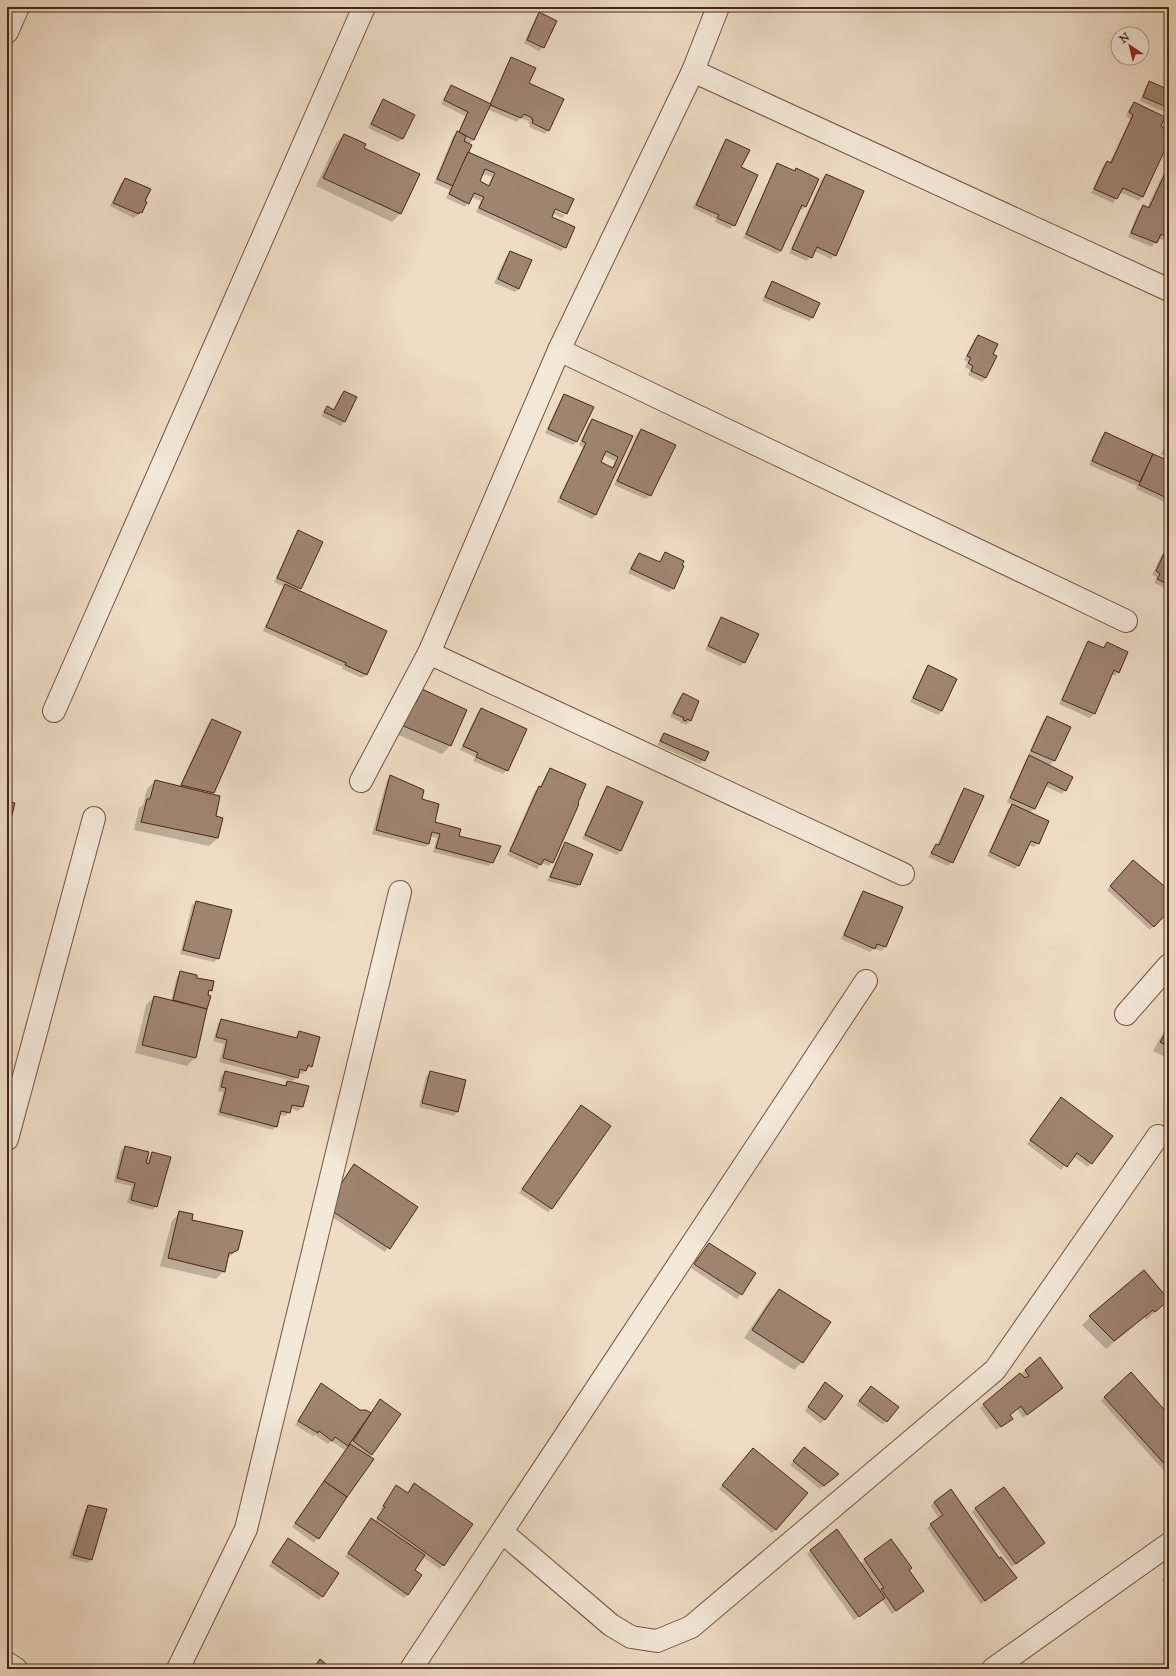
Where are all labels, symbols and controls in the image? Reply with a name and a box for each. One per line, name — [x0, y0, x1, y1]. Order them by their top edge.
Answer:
north arrow — [1110, 26, 1150, 66]
text: N — [1117, 30, 1133, 46]

